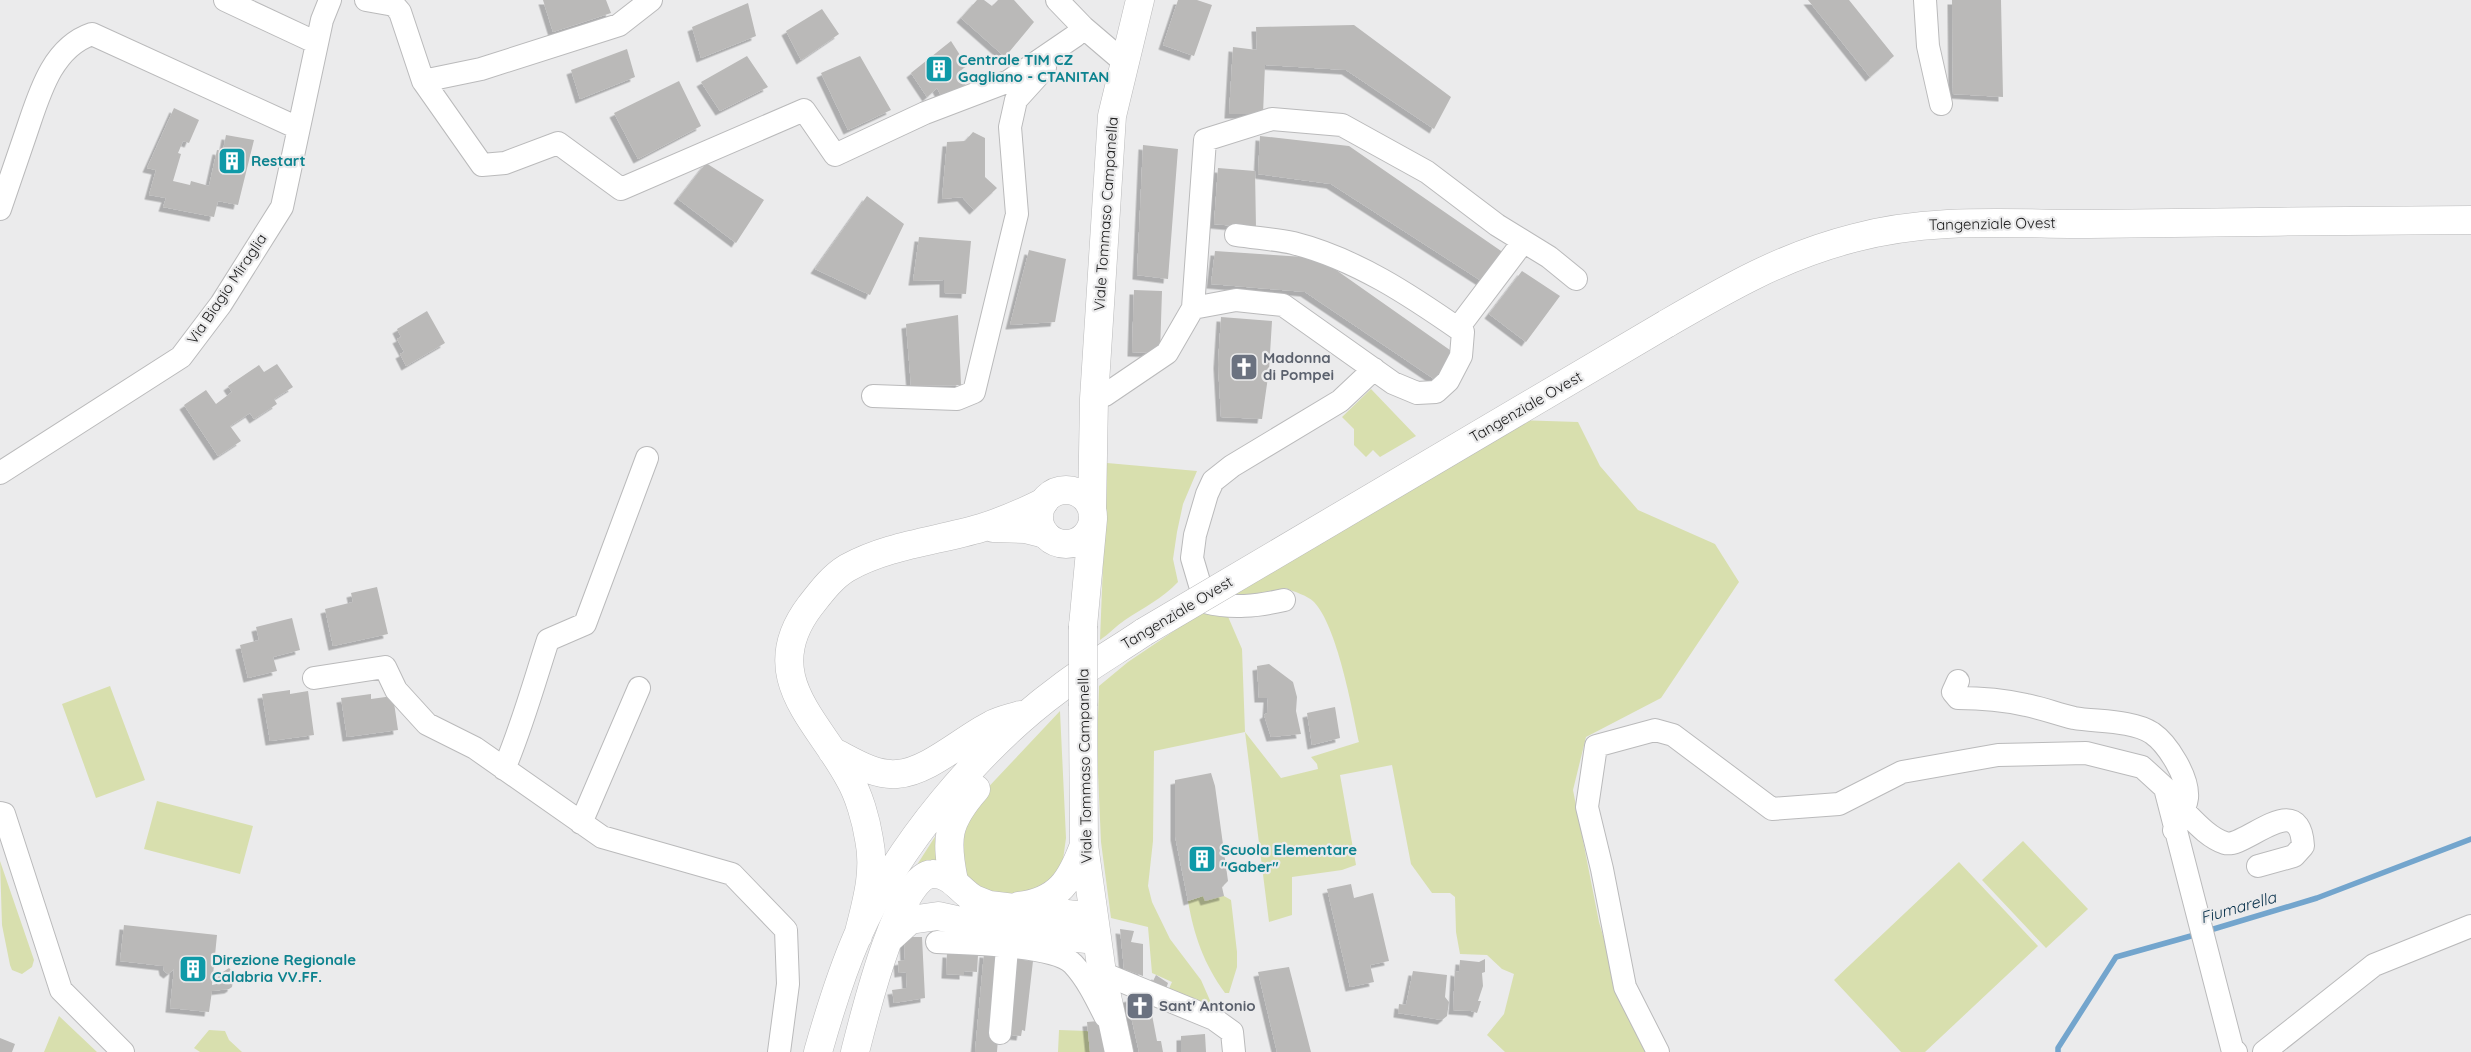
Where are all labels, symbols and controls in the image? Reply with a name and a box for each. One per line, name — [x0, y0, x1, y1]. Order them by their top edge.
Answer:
place label: Centrale TIM CZ Gagliano - CTANITAN — [958, 50, 1109, 86]
building icon: Centrale TIM CZ Gagliano - CTANITAN — [924, 54, 954, 84]
street label: Viale Tommaso Campanella — [1089, 116, 1122, 312]
building icon: Restart — [217, 146, 247, 176]
place label: Restart — [251, 151, 306, 170]
street label: Tangenziale Ovest — [1928, 213, 2056, 234]
street label: Via Biagio Miraglia — [182, 230, 271, 348]
place label: Madonna di Pompei — [1263, 348, 1334, 384]
church icon: Madonna di Pompei — [1229, 352, 1259, 382]
street label: Tangenziale Ovest — [1466, 367, 1585, 447]
street label: Tangenziale Ovest — [1117, 572, 1236, 653]
street label: Viale Tommaso Campanella — [1073, 668, 1096, 864]
place label: Scuola Elementare "Gaber" — [1221, 840, 1357, 876]
building icon: Scuola Elementare "Gaber" — [1187, 844, 1217, 874]
water label: Fiumarella — [2198, 886, 2279, 927]
place label: Direzione Regionale Calabria VV.FF. — [212, 950, 356, 986]
building icon: Direzione Regionale Calabria VV.FF. — [178, 954, 208, 984]
church icon: Sant' Antonio — [1125, 991, 1155, 1021]
place label: Sant' Antonio — [1159, 996, 1256, 1015]

